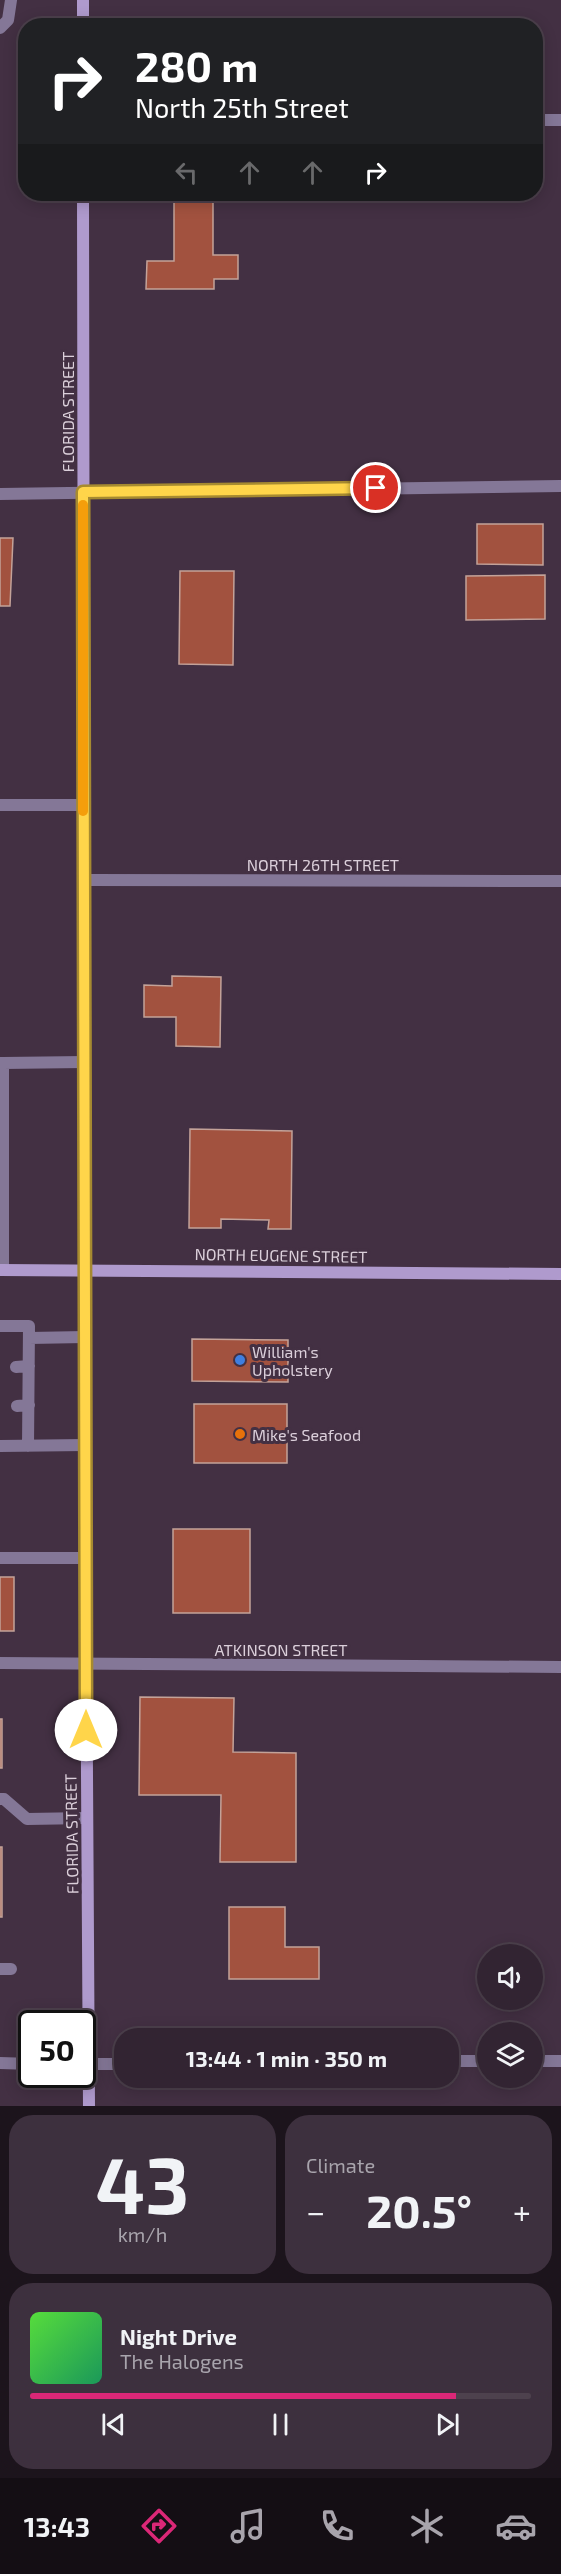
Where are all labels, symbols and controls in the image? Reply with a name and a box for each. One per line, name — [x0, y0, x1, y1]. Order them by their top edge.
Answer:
text: 280 m — [135, 40, 258, 90]
icon: right — [36, 42, 114, 120]
text: North 25th Street — [135, 91, 349, 123]
icon: left — [170, 156, 203, 189]
icon: ahead — [233, 156, 266, 189]
icon: ahead — [296, 156, 329, 189]
icon: right — [359, 156, 392, 189]
street label: FLORIDA STREET — [58, 352, 77, 472]
pin — [350, 462, 401, 513]
icon: arrive — [359, 471, 392, 504]
street label: NORTH 26TH STREET — [247, 855, 399, 874]
street label: NORTH EUGENE STREET — [194, 1244, 368, 1266]
place label: William's Upholstery — [252, 1342, 333, 1379]
marker: William's Upholstery — [233, 1353, 247, 1367]
place label: Mike's Seafood — [252, 1425, 361, 1444]
marker: Mike's Seafood — [233, 1427, 247, 1441]
street label: ATKINSON STREET — [214, 1640, 348, 1659]
position arrow — [54, 1698, 118, 1762]
street label: FLORIDA STREET — [60, 1774, 82, 1894]
map controls — [477, 1944, 543, 2088]
button: sound — [477, 1944, 543, 2010]
speed limit sign: 50 — [18, 2010, 96, 2088]
button: layers — [477, 2022, 543, 2088]
text: 13:44 · 1 min · 350 m — [186, 2045, 387, 2071]
text: 43 — [96, 2136, 189, 2230]
text: Climate — [306, 2153, 375, 2177]
text: 20.5° — [366, 2183, 472, 2237]
text: − — [306, 2191, 325, 2231]
text: + — [513, 2191, 531, 2231]
text: km/h — [118, 2222, 167, 2246]
text: Night Drive — [120, 2323, 237, 2349]
text: The Halogens — [120, 2349, 244, 2373]
icon: previous — [97, 2408, 130, 2441]
icon: pause — [264, 2408, 297, 2441]
icon: next — [431, 2408, 464, 2441]
icon: directions — [138, 2505, 180, 2547]
icon: music — [227, 2505, 269, 2547]
icon: phone — [316, 2505, 358, 2547]
icon: climate — [406, 2505, 448, 2547]
icon: car — [495, 2505, 537, 2547]
text: 13:43 — [24, 2510, 90, 2542]

